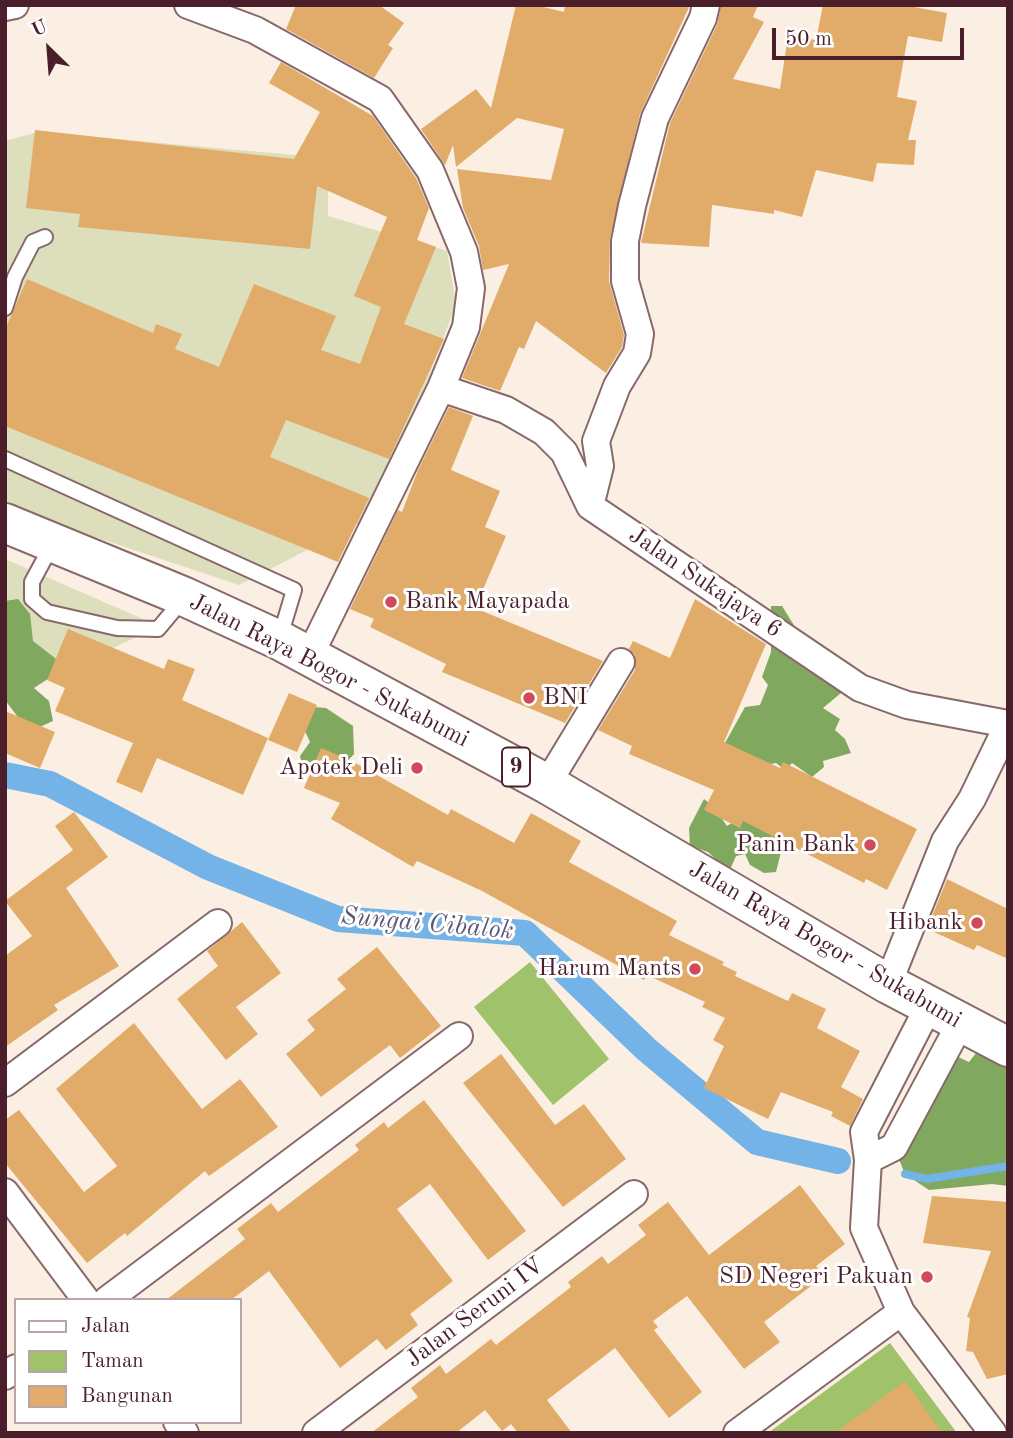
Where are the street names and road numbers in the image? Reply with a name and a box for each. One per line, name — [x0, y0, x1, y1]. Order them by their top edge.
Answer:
street label: Jalan Sukajaya 6 — [623, 521, 787, 645]
street label: Jalan Raya Bogor - Sukabumi — [184, 588, 474, 754]
road number: 9 — [502, 748, 530, 786]
street label: Jalan Raya Bogor - Sukabumi — [683, 855, 967, 1035]
street label: Jalan Seruni IV — [400, 1252, 550, 1374]

